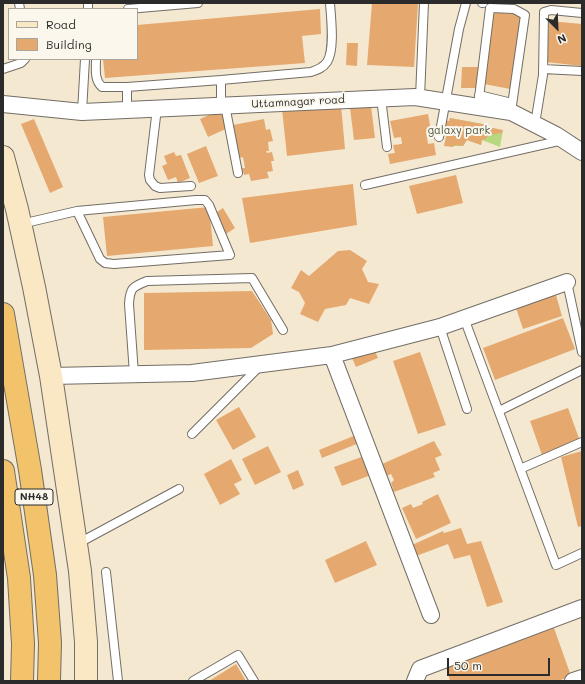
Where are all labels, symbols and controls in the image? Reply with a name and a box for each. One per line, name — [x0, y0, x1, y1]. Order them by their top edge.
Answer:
legend — [8, 8, 138, 60]
north arrow — [537, 8, 577, 48]
text: Road — [46, 16, 76, 32]
text: N — [555, 31, 569, 48]
text: Building — [46, 36, 92, 52]
street label: Uttamnagar road — [251, 93, 345, 111]
park label: galaxy park — [428, 124, 490, 138]
road number: NH48 — [15, 489, 53, 505]
scale bar — [449, 650, 552, 676]
text: 50 m — [454, 657, 482, 673]

